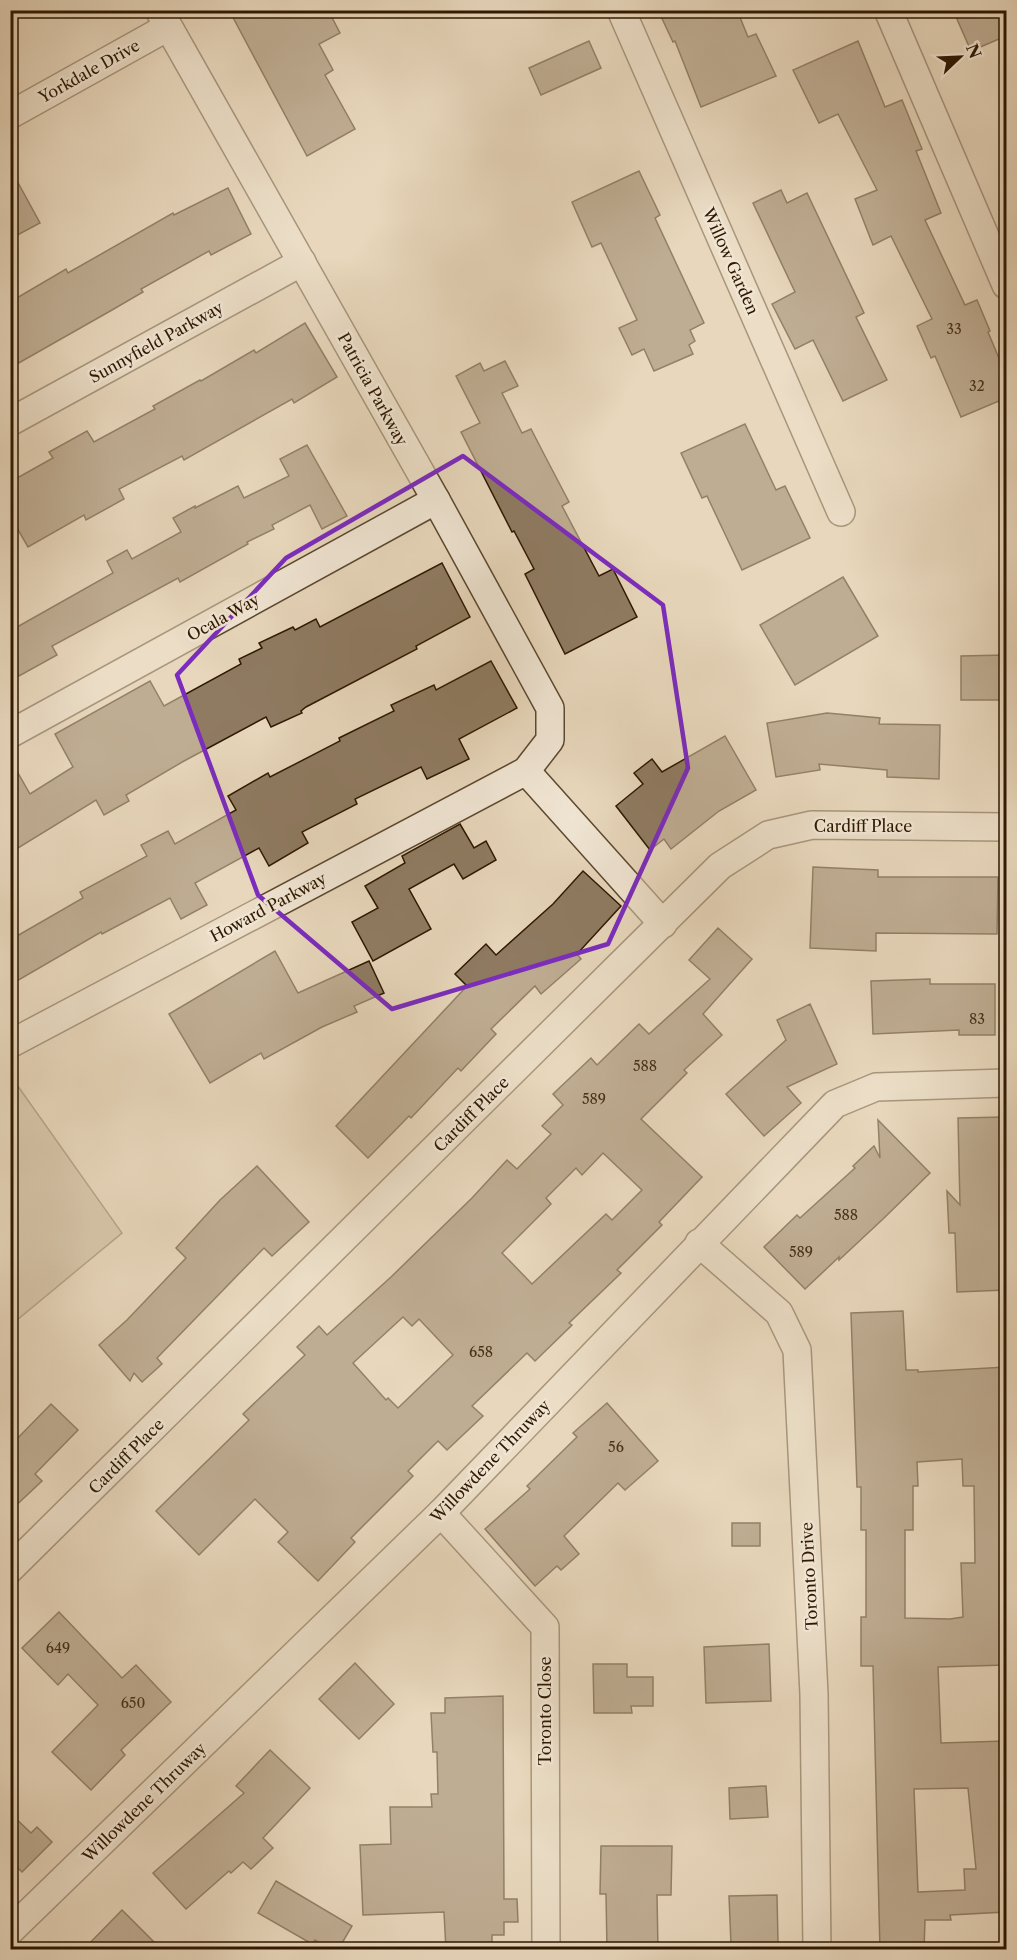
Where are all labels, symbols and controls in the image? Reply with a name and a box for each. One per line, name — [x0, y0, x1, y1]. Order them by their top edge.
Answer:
north arrow — [930, 27, 990, 87]
street label: Yorkdale Drive — [34, 35, 143, 107]
text: N — [962, 41, 986, 62]
street label: Willow Garden — [698, 204, 763, 318]
street label: Sunnyfield Parkway — [86, 296, 227, 387]
house number: 33 — [946, 320, 962, 338]
street label: Patricia Parkway — [334, 329, 413, 450]
house number: 32 — [969, 377, 985, 395]
street label: Ocala Way — [183, 588, 264, 645]
street label: Cardiff Place — [814, 816, 912, 836]
street label: Howard Parkway — [207, 867, 330, 946]
house number: 83 — [969, 1010, 985, 1028]
house number: 588 — [633, 1057, 657, 1075]
street label: Cardiff Place — [429, 1072, 513, 1156]
house number: 589 — [582, 1090, 606, 1108]
house number: 588 — [834, 1206, 858, 1224]
house number: 589 — [789, 1243, 813, 1261]
house number: 658 — [469, 1343, 493, 1361]
street label: Willowdene Thruway — [425, 1394, 555, 1528]
street label: Cardiff Place — [84, 1414, 168, 1498]
house number: 56 — [608, 1438, 624, 1456]
street label: Toronto Drive — [796, 1522, 822, 1630]
house number: 649 — [46, 1639, 70, 1657]
street label: Toronto Close — [535, 1656, 555, 1766]
house number: 650 — [121, 1694, 145, 1712]
street label: Willowdene Thruway — [77, 1737, 211, 1867]

